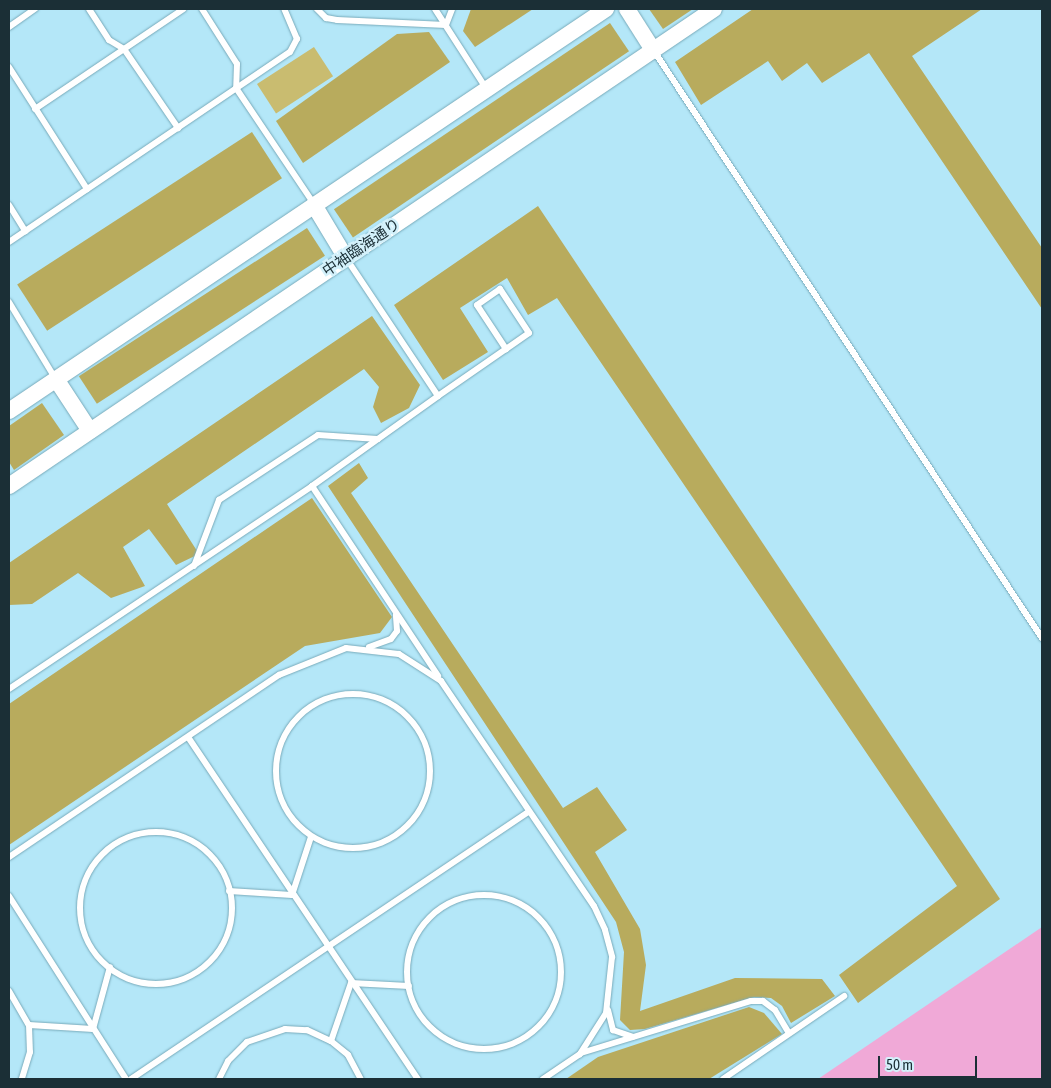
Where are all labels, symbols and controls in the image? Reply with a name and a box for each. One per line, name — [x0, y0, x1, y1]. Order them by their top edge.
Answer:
street label: 中袖臨海通り — [319, 214, 403, 280]
scale bar — [881, 1046, 980, 1078]
text: 50 m — [886, 1056, 913, 1073]

